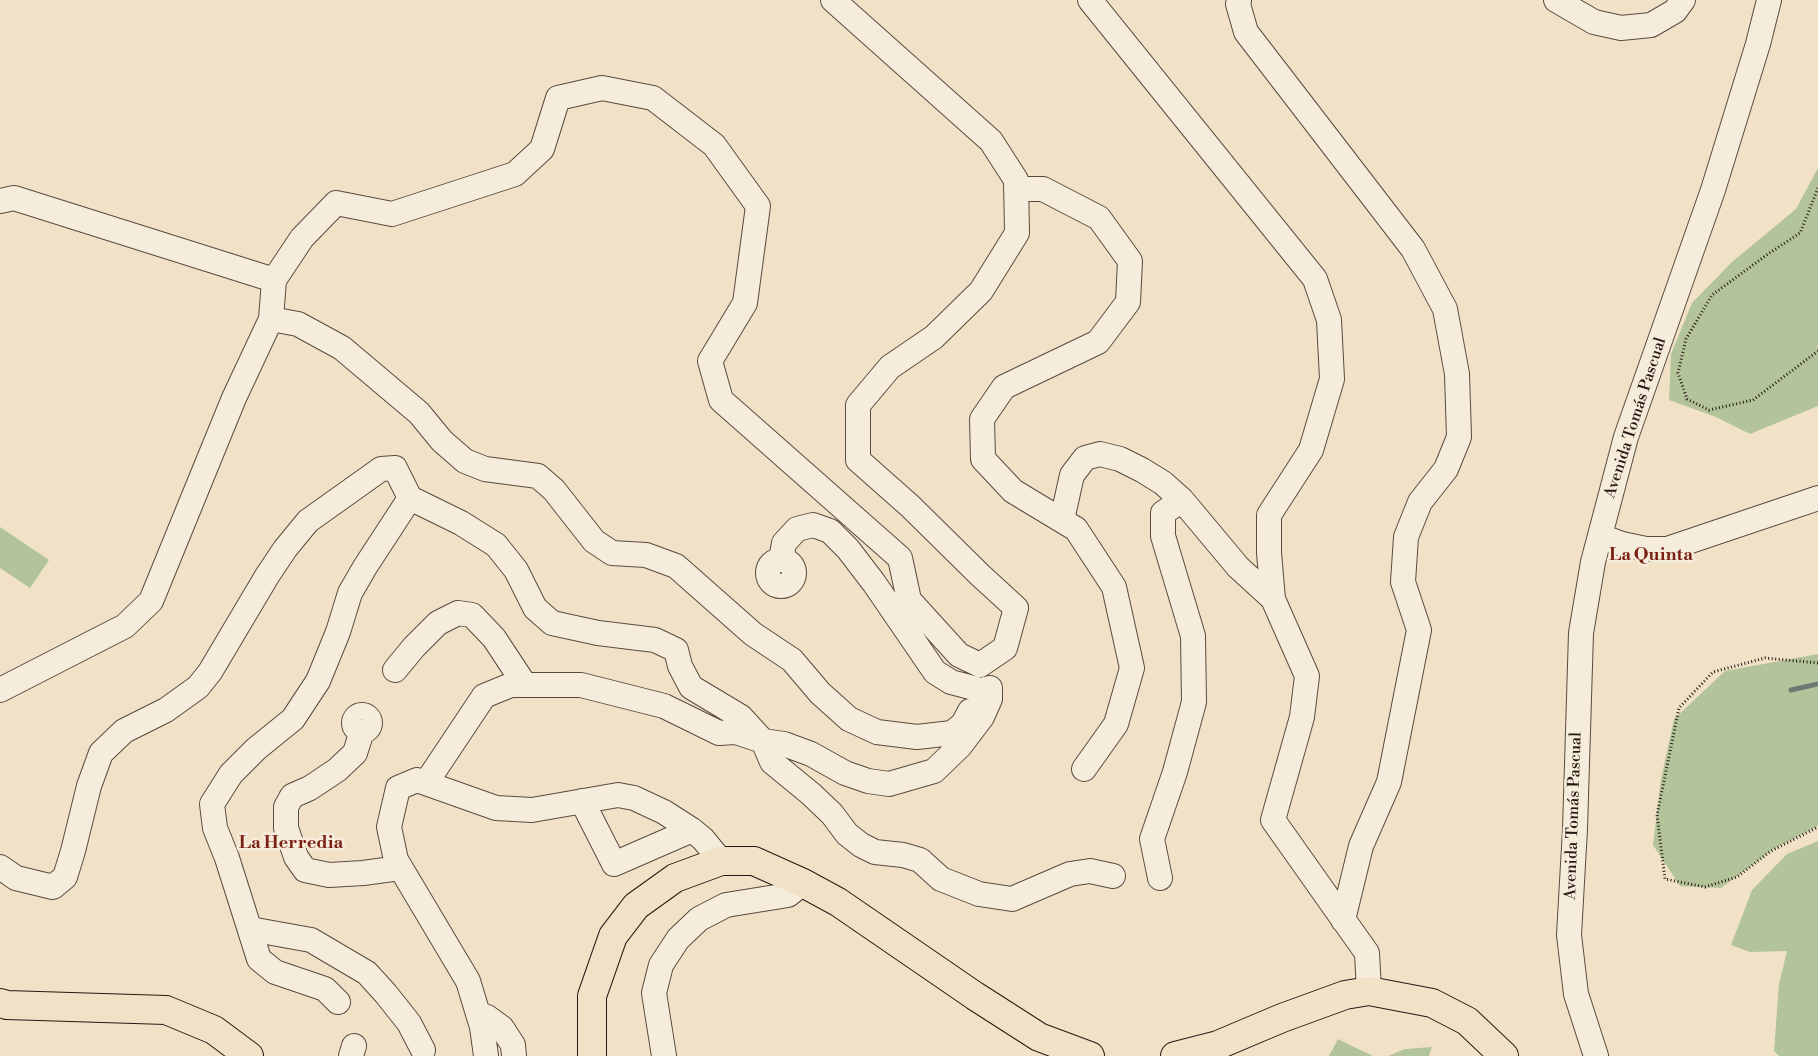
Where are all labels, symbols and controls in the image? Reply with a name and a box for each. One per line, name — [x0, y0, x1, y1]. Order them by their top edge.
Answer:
street label: Avenida Tomás Pascual — [1601, 335, 1671, 501]
district label: La Quinta — [1609, 545, 1693, 567]
street label: Avenida Tomás Pascual — [1561, 732, 1587, 900]
district label: La Herredia — [239, 833, 343, 855]

